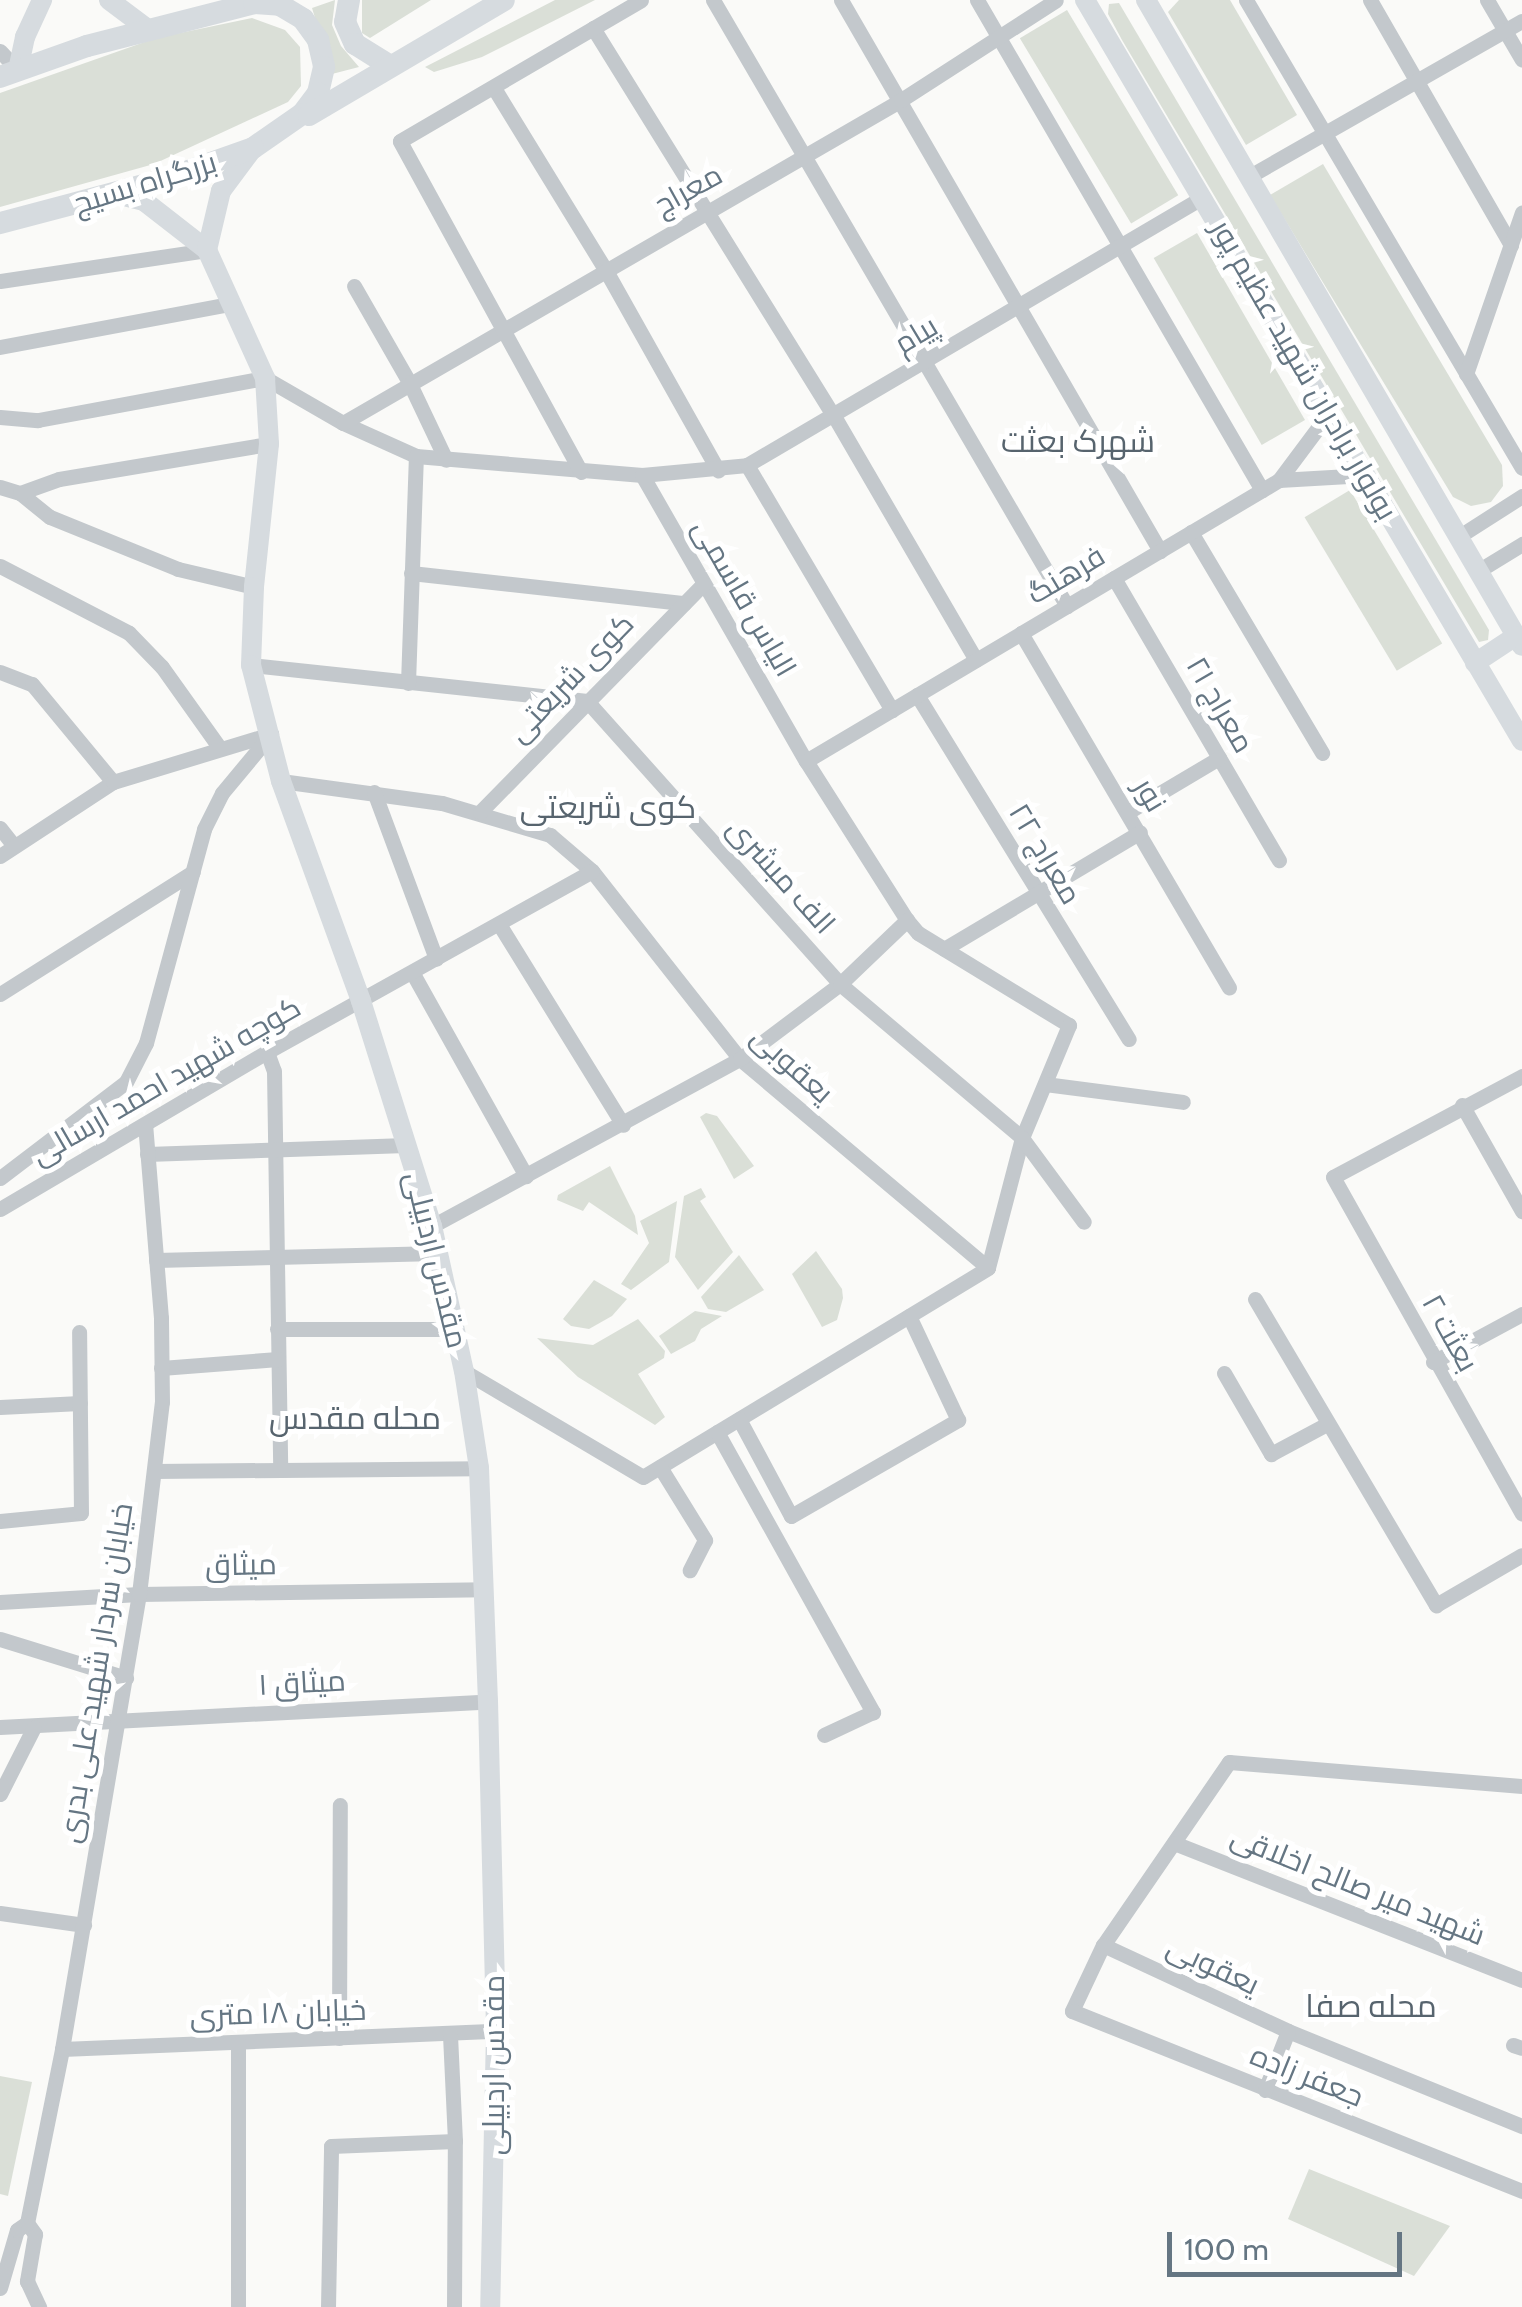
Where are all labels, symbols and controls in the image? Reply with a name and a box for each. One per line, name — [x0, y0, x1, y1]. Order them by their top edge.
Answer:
street label: بزرگراه بسیج — [69, 144, 221, 222]
street label: معراج — [647, 157, 729, 223]
street label: بولوار برادران شهید عظیم‌ پور — [1203, 213, 1405, 527]
street label: پیام — [888, 308, 944, 362]
district label: شهرک بعثت — [1001, 422, 1155, 460]
street label: الیاس قاسمی — [684, 513, 804, 683]
street label: فرهنگ — [1021, 538, 1111, 612]
street label: کوی شریعتی — [501, 606, 641, 750]
street label: معراج ۲۱ — [1178, 651, 1262, 759]
street label: نور — [1126, 771, 1174, 819]
district label: کوی شریعتی — [520, 788, 696, 826]
street label: معراج ۲۲ — [1001, 797, 1089, 911]
street label: الف مبشری — [719, 810, 843, 942]
street label: کوچه شهید احمد ارسالی — [25, 989, 307, 1173]
street label: یعقوبی — [743, 1019, 841, 1111]
street label: مقدس اردبیلی — [397, 1168, 475, 1352]
street label: بعثت ۲ — [1414, 1288, 1486, 1378]
district label: محله مقدس — [269, 1399, 441, 1437]
street label: خیابان سردار شهید علی بدری — [51, 1500, 141, 1846]
street label: میثاق — [205, 1546, 277, 1584]
street label: میثاق ۱ — [257, 1663, 347, 1703]
street label: شهید میر صالح اخلاقی — [1226, 1819, 1490, 1953]
street label: یعقوبی — [1161, 1929, 1265, 2003]
street label: مقدس اردبیلی — [476, 1975, 512, 2155]
district label: محله صفا — [1305, 1987, 1437, 2025]
street label: خیابان ۱۸ متری — [189, 1992, 367, 2034]
street label: جعفر زاده — [1245, 2037, 1369, 2115]
scale bar — [1172, 2212, 1407, 2274]
text: 100 m — [1184, 2231, 1269, 2268]

